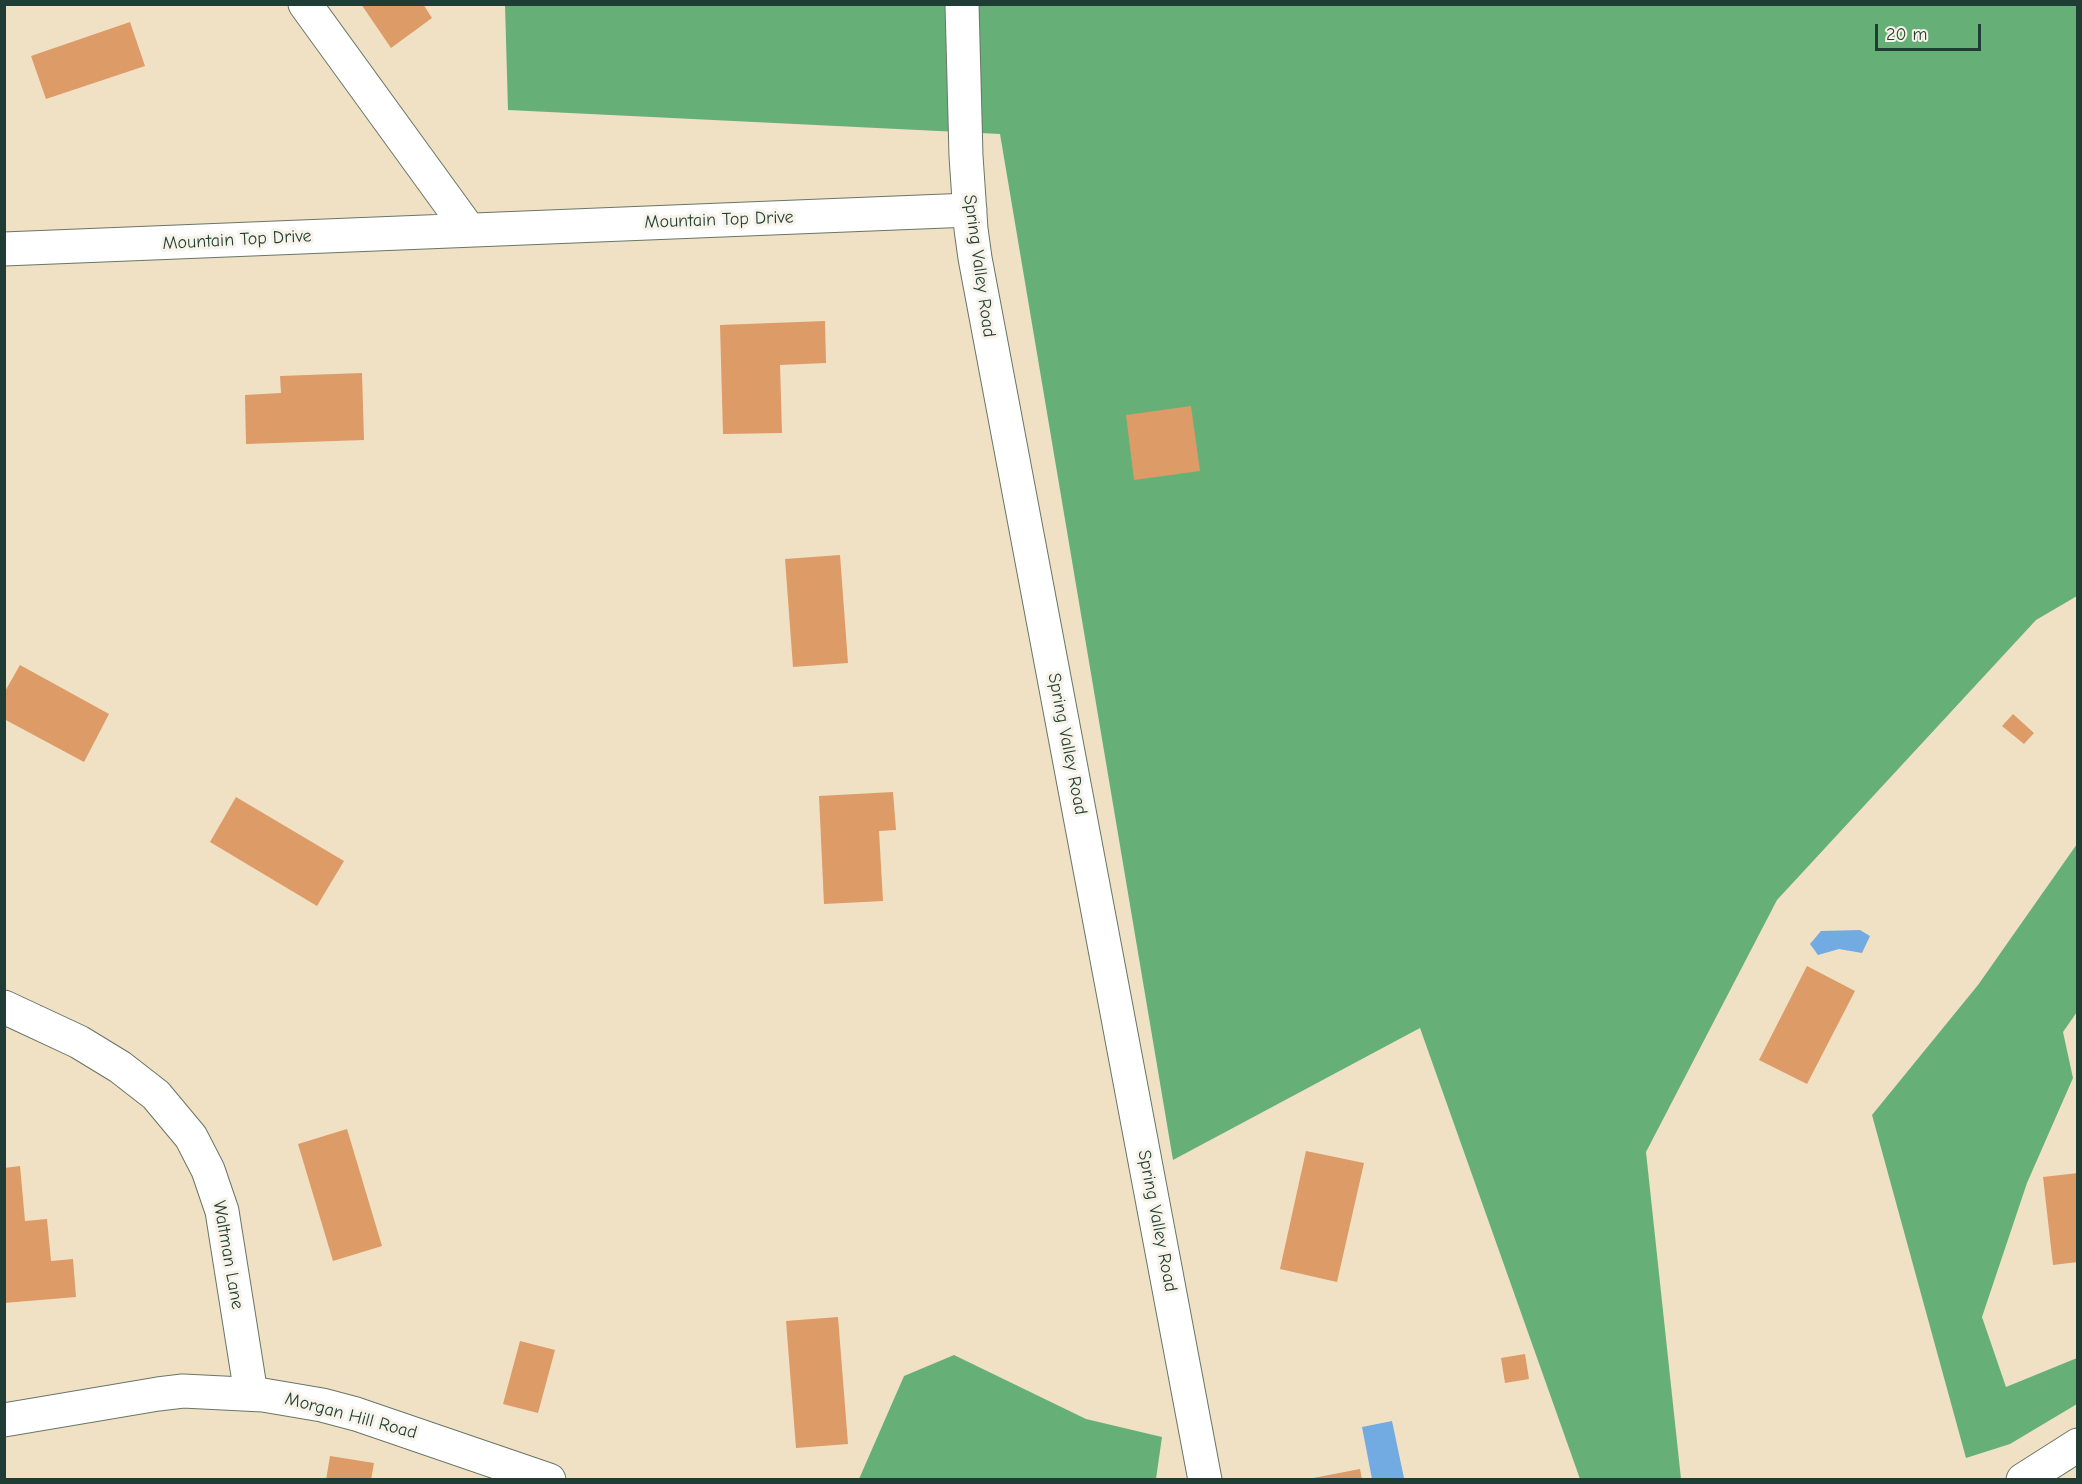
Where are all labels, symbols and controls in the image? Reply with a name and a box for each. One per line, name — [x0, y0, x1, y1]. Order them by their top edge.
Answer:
scale bar — [1878, 12, 1984, 50]
text: 20 m — [1886, 24, 1927, 45]
street label: Spring Valley Road — [958, 193, 1000, 339]
street label: Mountain Top Drive — [644, 207, 794, 233]
street label: Mountain Top Drive — [162, 225, 312, 255]
street label: Spring Valley Road — [1043, 671, 1091, 817]
street label: Spring Valley Road — [1133, 1148, 1181, 1294]
street label: Waltman Lane — [208, 1199, 248, 1311]
street label: Morgan Hill Road — [283, 1388, 419, 1444]

